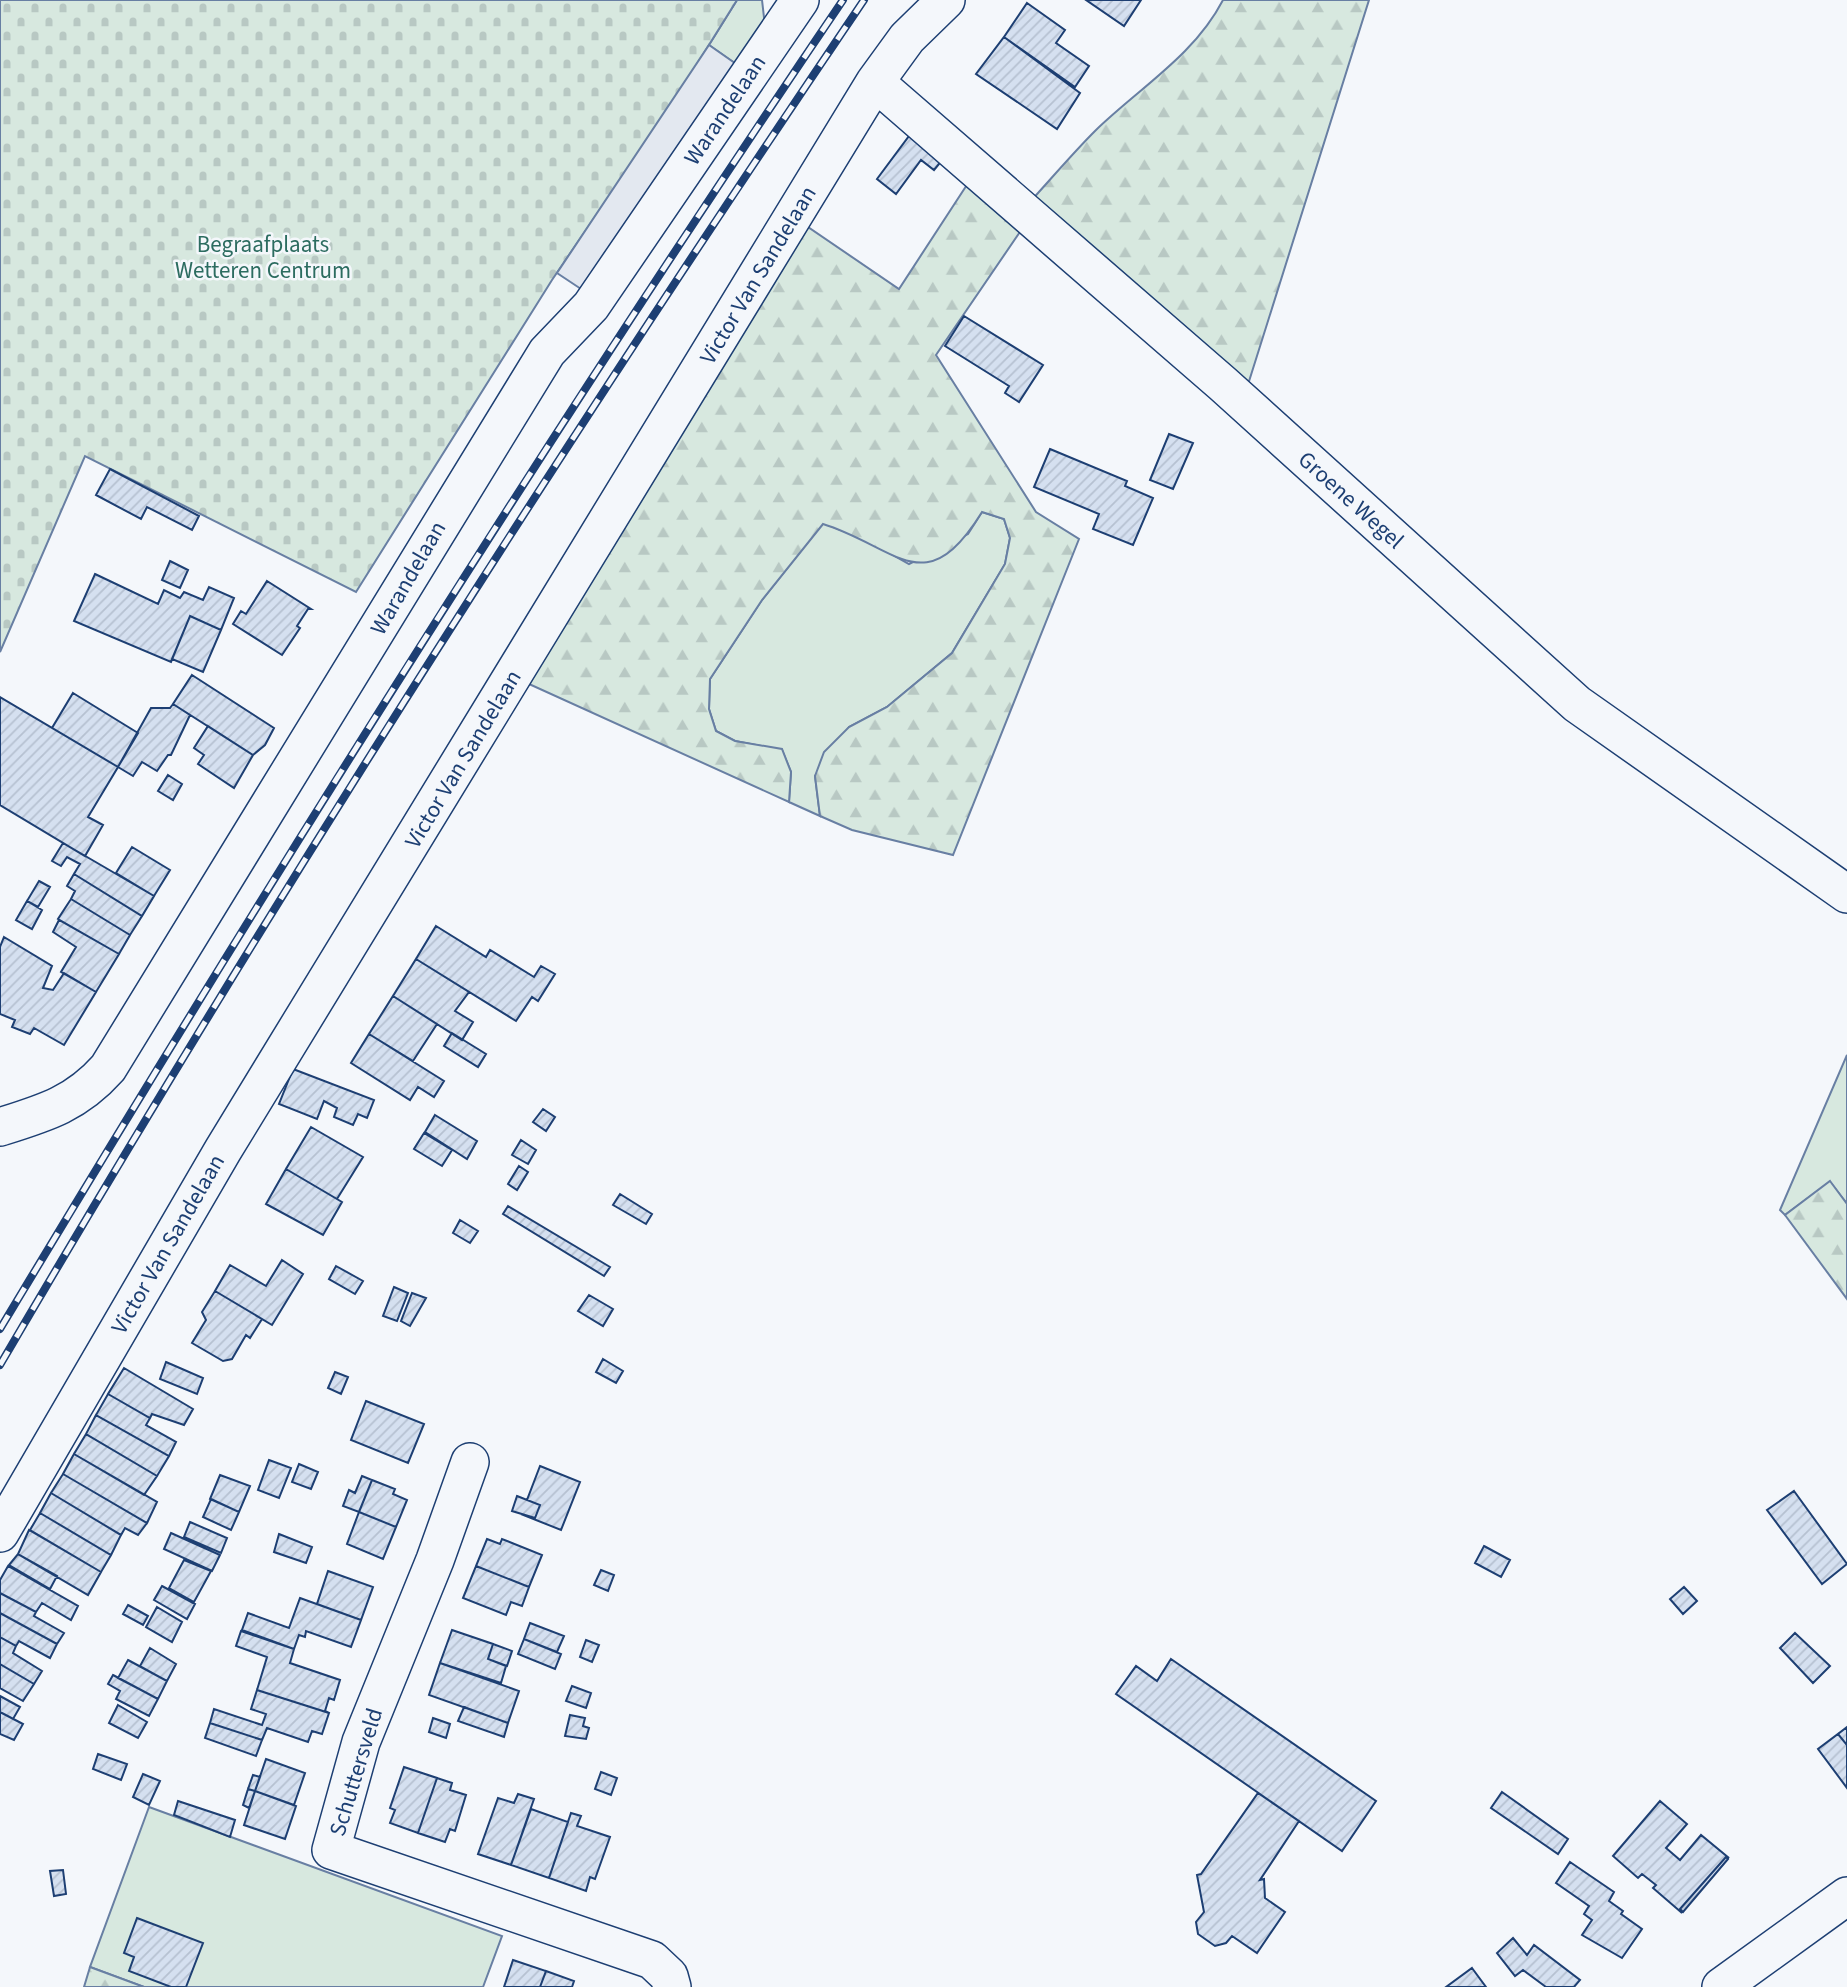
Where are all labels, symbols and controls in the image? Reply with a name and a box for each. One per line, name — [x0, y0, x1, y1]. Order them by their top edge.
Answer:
street label: Warandelaan — [676, 48, 774, 172]
street label: Victor Van Sandelaan — [692, 180, 824, 370]
park label: Begraafplaats Wetteren Centrum — [175, 228, 351, 287]
street label: Groene Wegel — [1291, 444, 1411, 556]
street label: Warandelaan — [362, 515, 454, 641]
street label: Victor Van Sandelaan — [397, 664, 529, 854]
street label: Victor Van Sandelaan — [103, 1148, 233, 1340]
street label: Schuttersveld — [321, 1704, 391, 1840]

